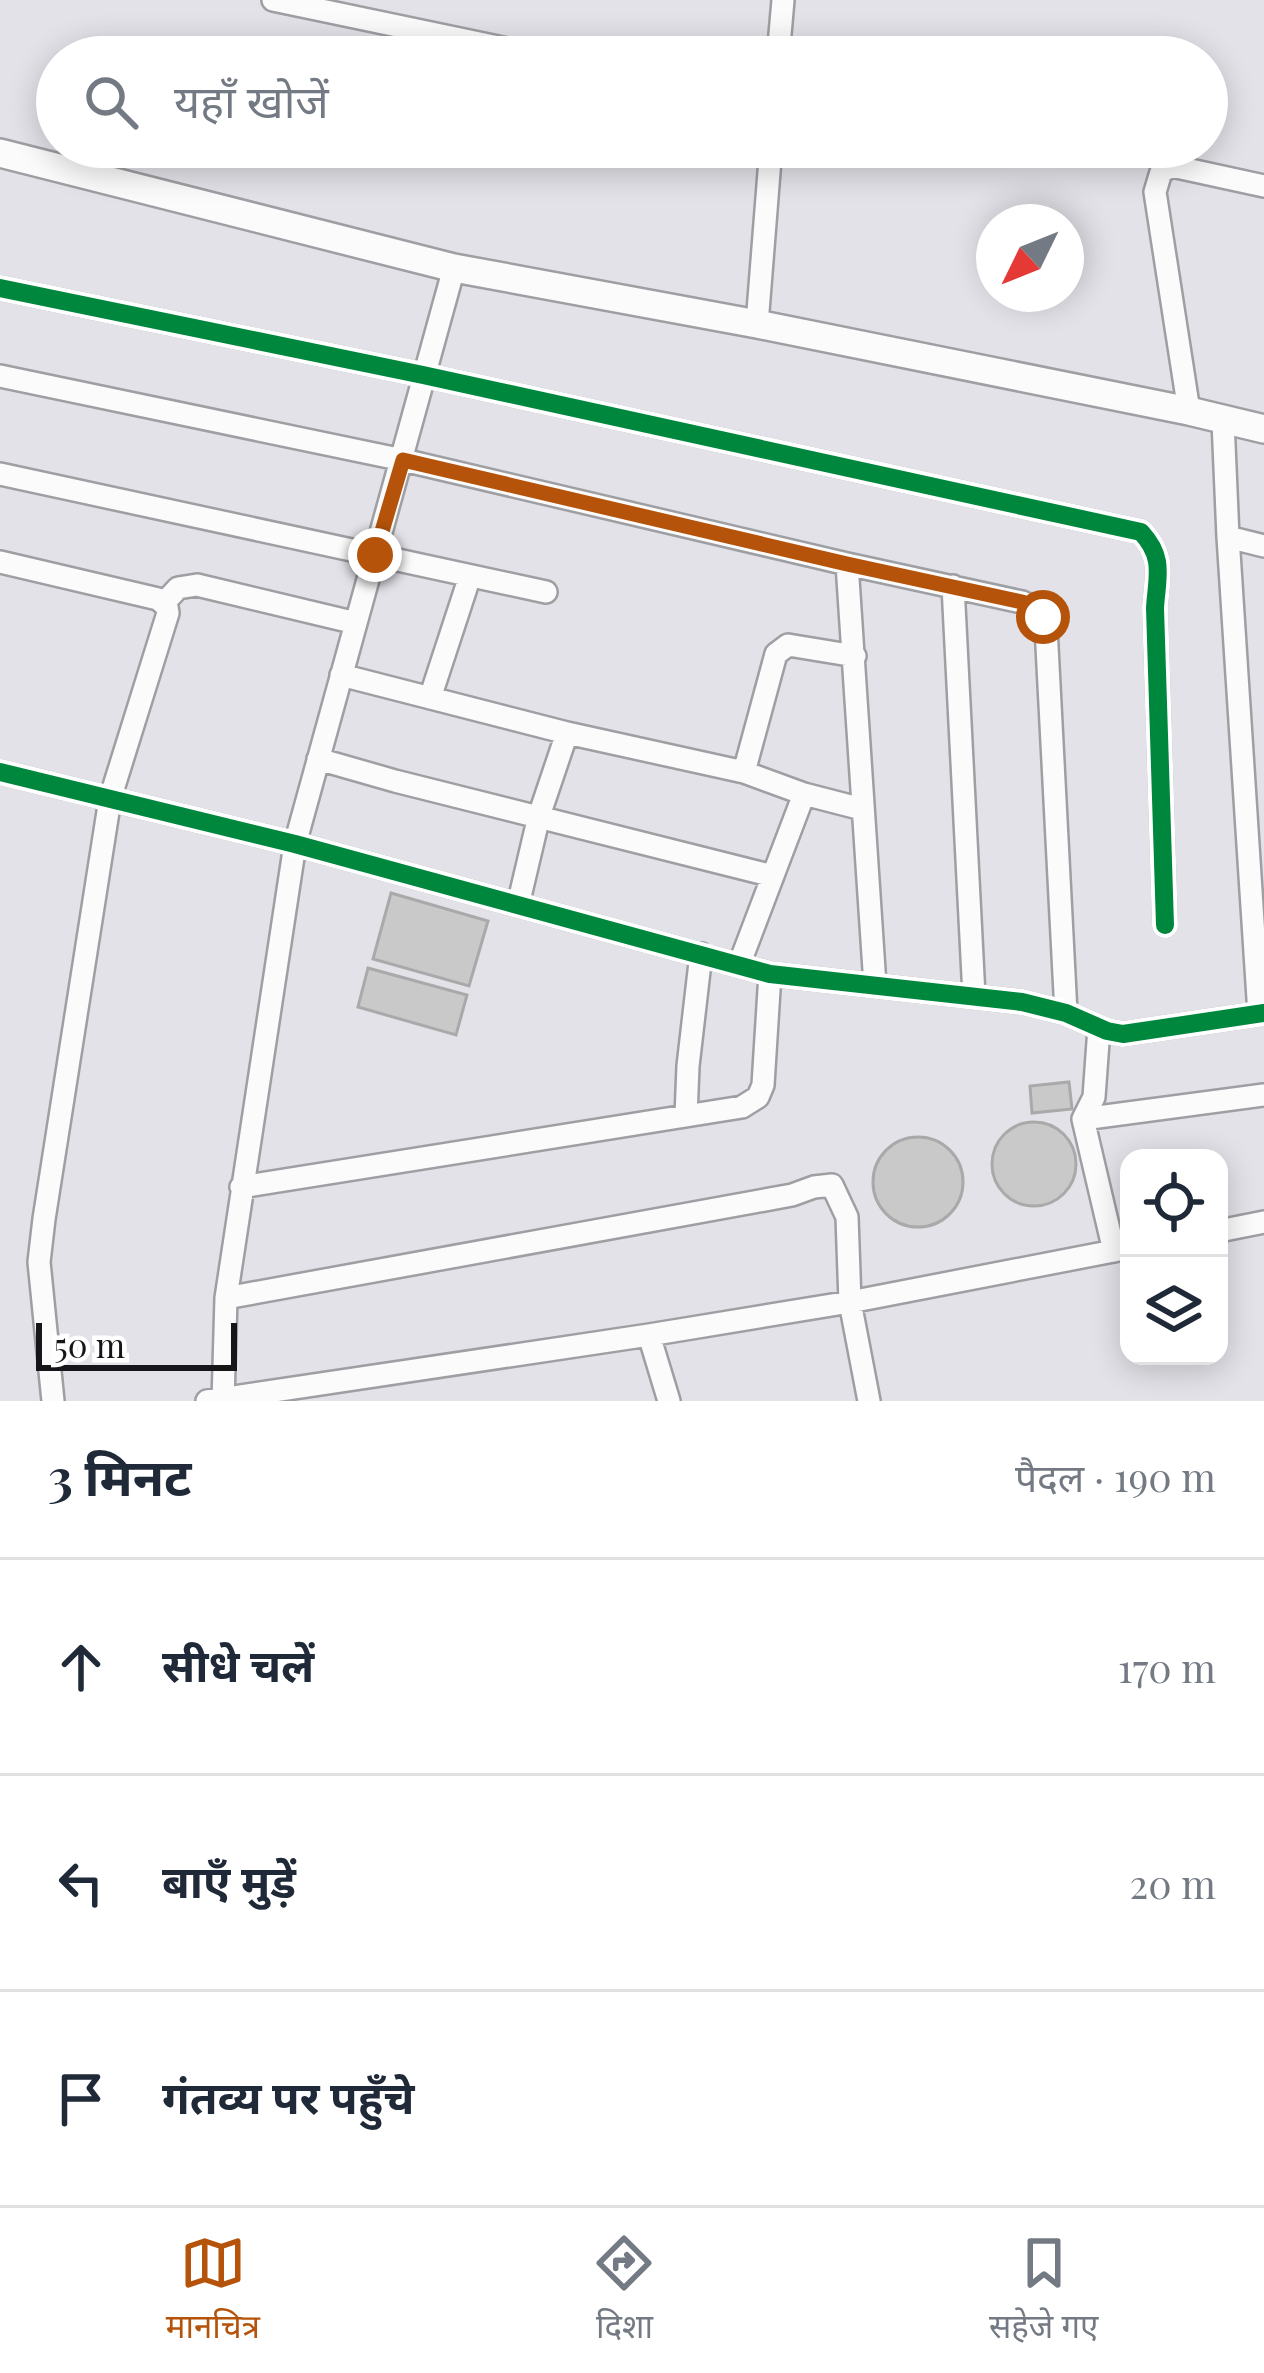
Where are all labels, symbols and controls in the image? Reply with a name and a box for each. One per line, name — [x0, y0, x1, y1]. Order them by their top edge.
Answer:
search box — [36, 36, 1228, 168]
icon: search — [78, 69, 144, 135]
text: यहाँ खोजें — [174, 69, 329, 129]
north arrow — [976, 204, 1084, 312]
route end — [348, 528, 402, 582]
route start — [1016, 590, 1070, 644]
map controls — [1120, 1149, 1228, 1365]
button: locate — [1120, 1149, 1228, 1257]
button: layers — [1120, 1257, 1228, 1365]
scale bar — [36, 1317, 237, 1370]
text: 50 m — [54, 1322, 125, 1366]
text: 3 मिनट — [48, 1441, 192, 1509]
text: पैदल · 190 m — [1015, 1450, 1216, 1502]
text: सीधे चलें — [162, 1633, 314, 1693]
icon: ahead — [48, 1634, 114, 1700]
text: 170 m — [1118, 1641, 1216, 1693]
text: बाएँ मुड़ें — [162, 1849, 296, 1909]
icon: left — [48, 1850, 114, 1916]
text: 20 m — [1130, 1857, 1216, 1909]
text: गंतव्य पर पहुँचे — [162, 2065, 414, 2125]
icon: arrive — [48, 2066, 114, 2132]
tab: मानचित्र — [166, 2230, 260, 2351]
tab: दिशा — [591, 2230, 657, 2351]
tab: सहेजे गए — [989, 2230, 1098, 2351]

